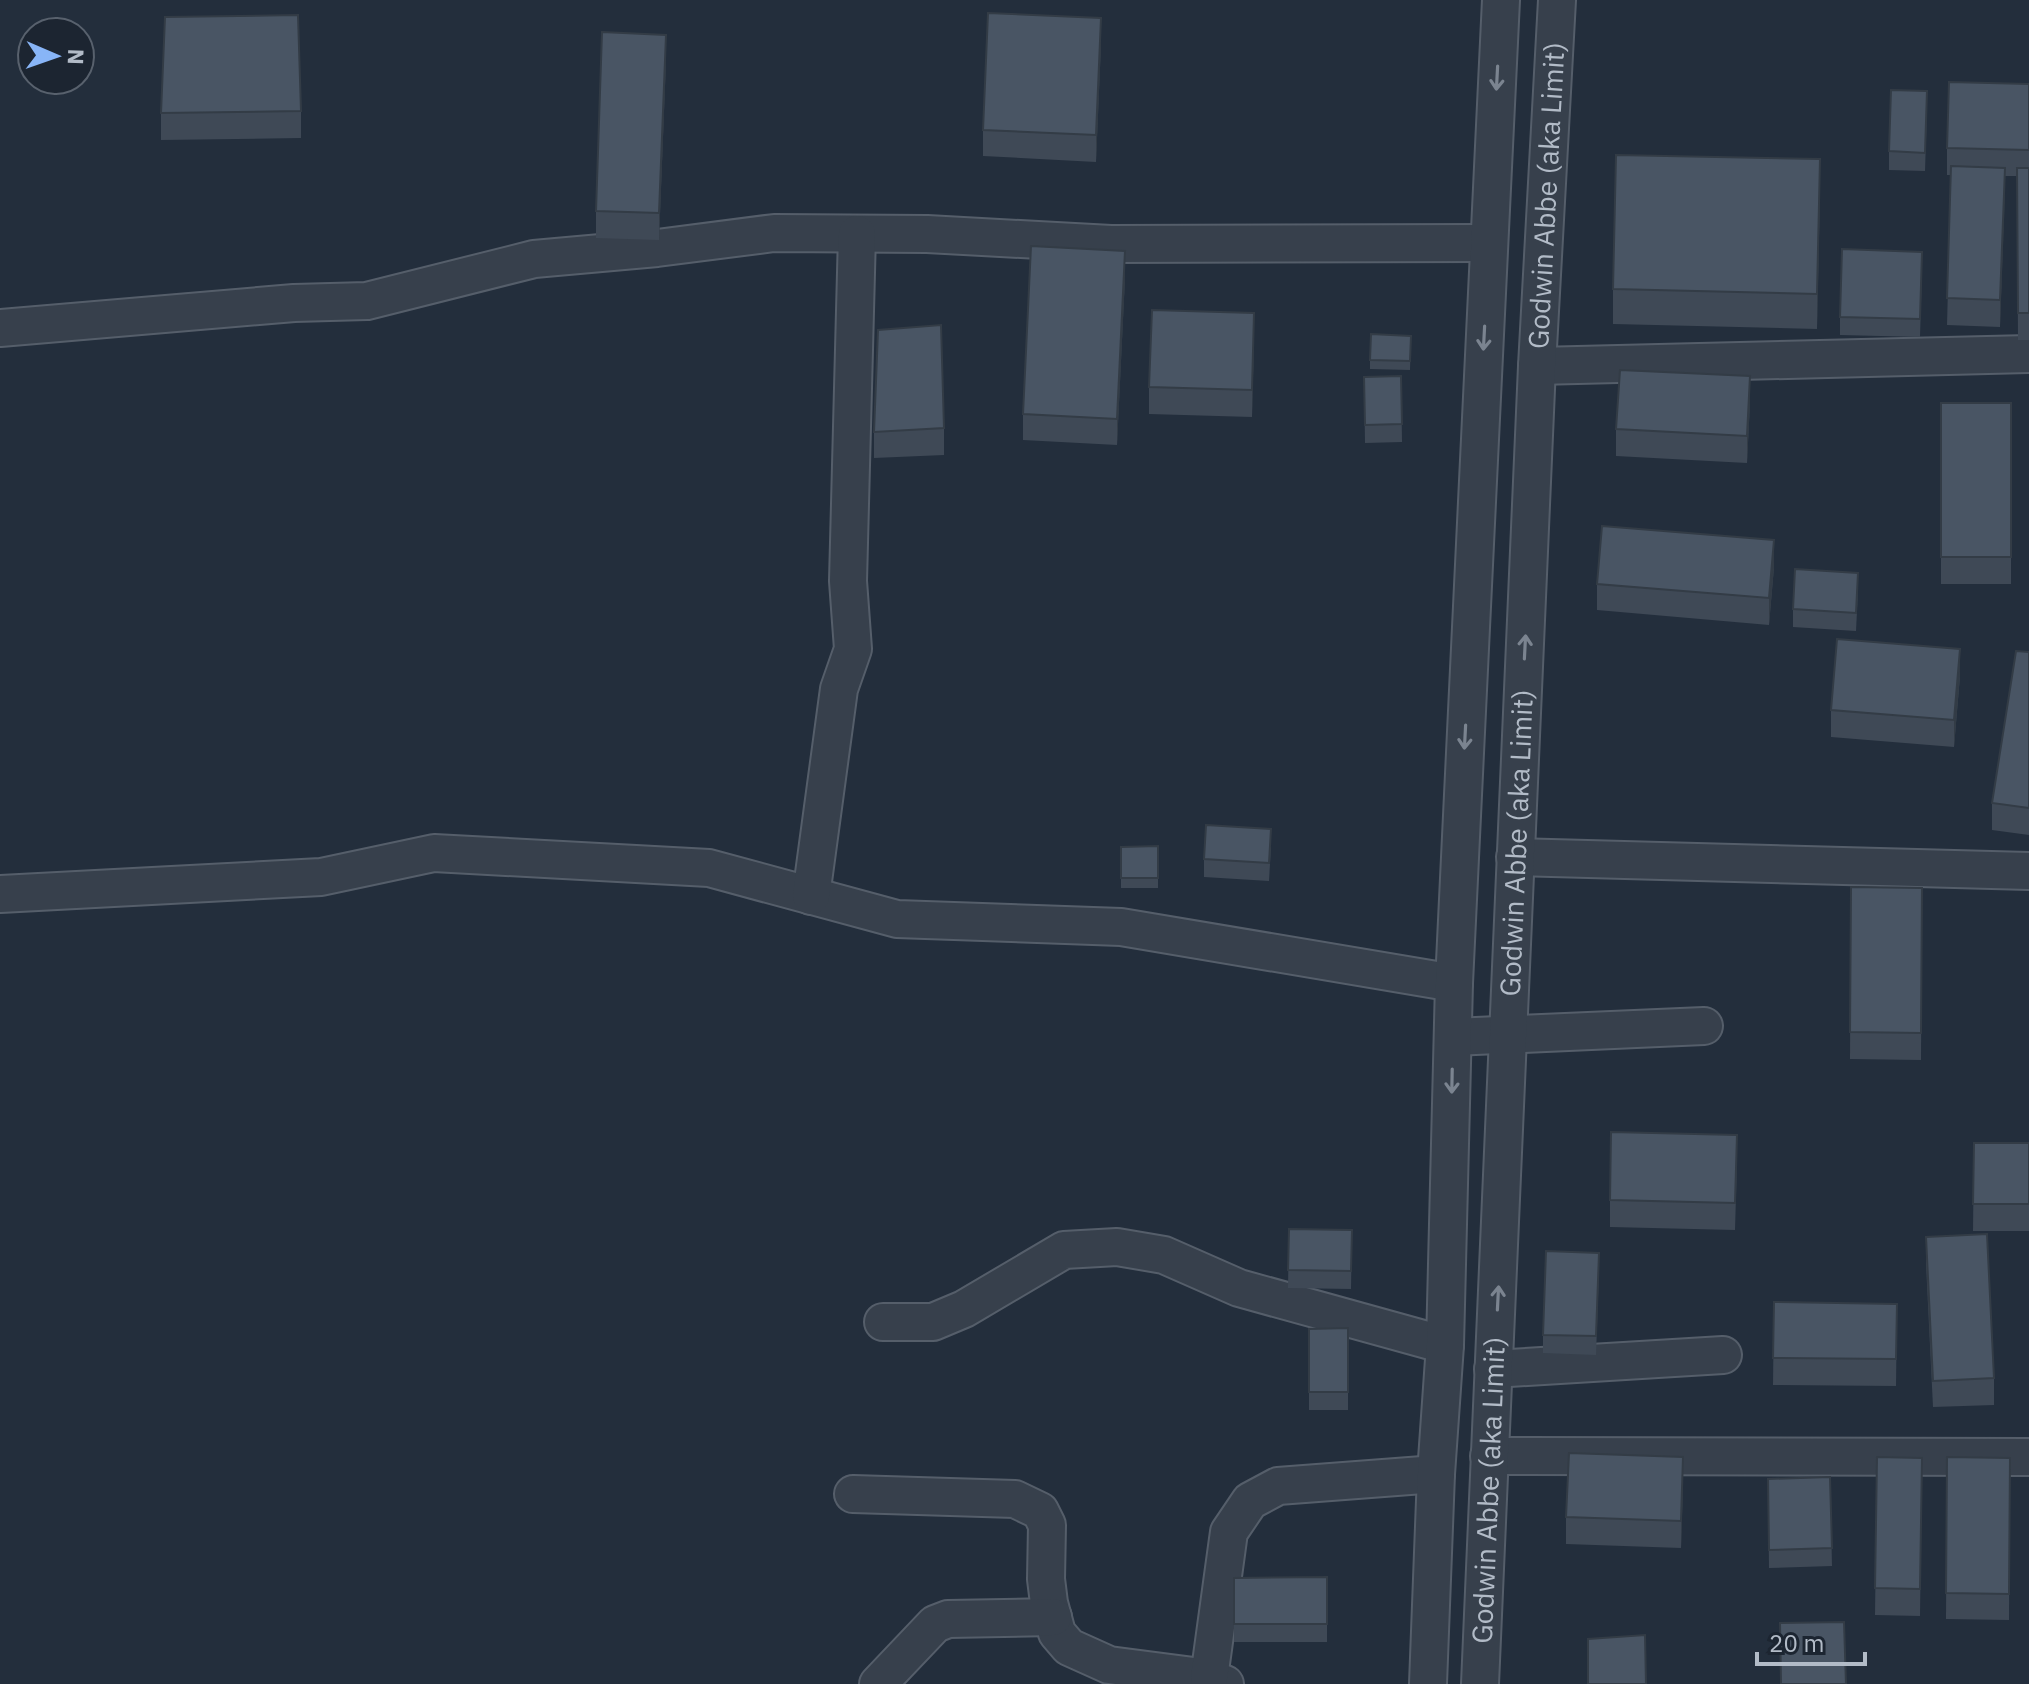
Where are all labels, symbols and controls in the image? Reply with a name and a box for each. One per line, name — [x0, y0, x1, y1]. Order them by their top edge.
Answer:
north arrow — [16, 16, 96, 96]
street label: Godwin Abbe (aka Limit) — [1519, 41, 1573, 350]
text: N — [62, 48, 91, 65]
one-way arrow — [1489, 64, 1504, 91]
one-way arrow — [1476, 324, 1491, 351]
one-way arrow — [1517, 634, 1532, 661]
street label: Godwin Abbe (aka Limit) — [1491, 689, 1541, 997]
one-way arrow — [1458, 723, 1473, 750]
one-way arrow — [1444, 1067, 1459, 1094]
one-way arrow — [1490, 1285, 1505, 1312]
street label: Godwin Abbe (aka Limit) — [1463, 1336, 1513, 1644]
scale bar — [1757, 1616, 1865, 1666]
text: 20 m — [1769, 1627, 1824, 1659]

